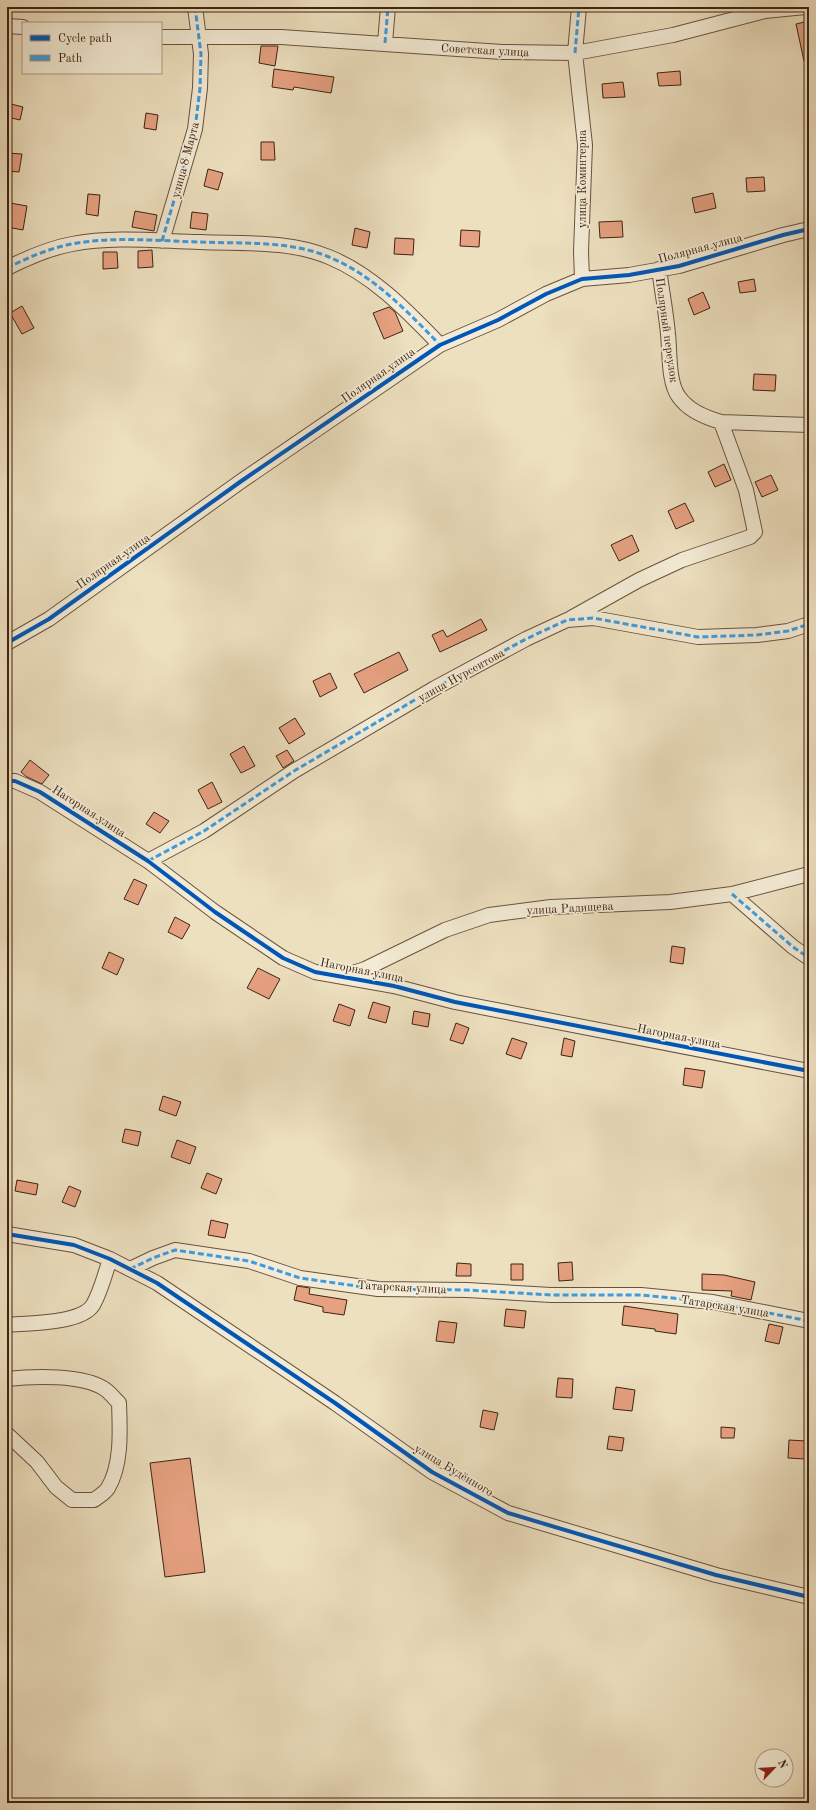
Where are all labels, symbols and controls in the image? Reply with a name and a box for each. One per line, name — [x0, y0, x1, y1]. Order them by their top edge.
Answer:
legend — [22, 22, 162, 74]
text: Cycle path — [58, 33, 113, 45]
street label: Советская улица — [440, 43, 529, 59]
text: Path — [58, 53, 83, 65]
street label: улица 8 Марта — [170, 121, 202, 200]
street label: улица Коминтерна — [577, 130, 589, 228]
street label: Полярная улица — [657, 232, 744, 266]
street label: Полярный переулок — [653, 277, 679, 383]
street label: Полярная улица — [340, 346, 418, 406]
street label: Полярная улица — [75, 532, 153, 592]
street label: улица Нурсеитова — [416, 647, 507, 705]
street label: Нагорная улица — [50, 784, 127, 840]
street label: улица Радищева — [526, 901, 614, 917]
street label: Нагорная улица — [319, 957, 405, 985]
street label: Нагорная улица — [636, 1023, 722, 1051]
street label: Татарская улица — [357, 1280, 447, 1296]
street label: Татарская улица — [680, 1294, 770, 1320]
street label: улица Будённого — [412, 1443, 495, 1499]
north arrow — [754, 1748, 794, 1788]
text: N — [775, 1758, 789, 1771]

